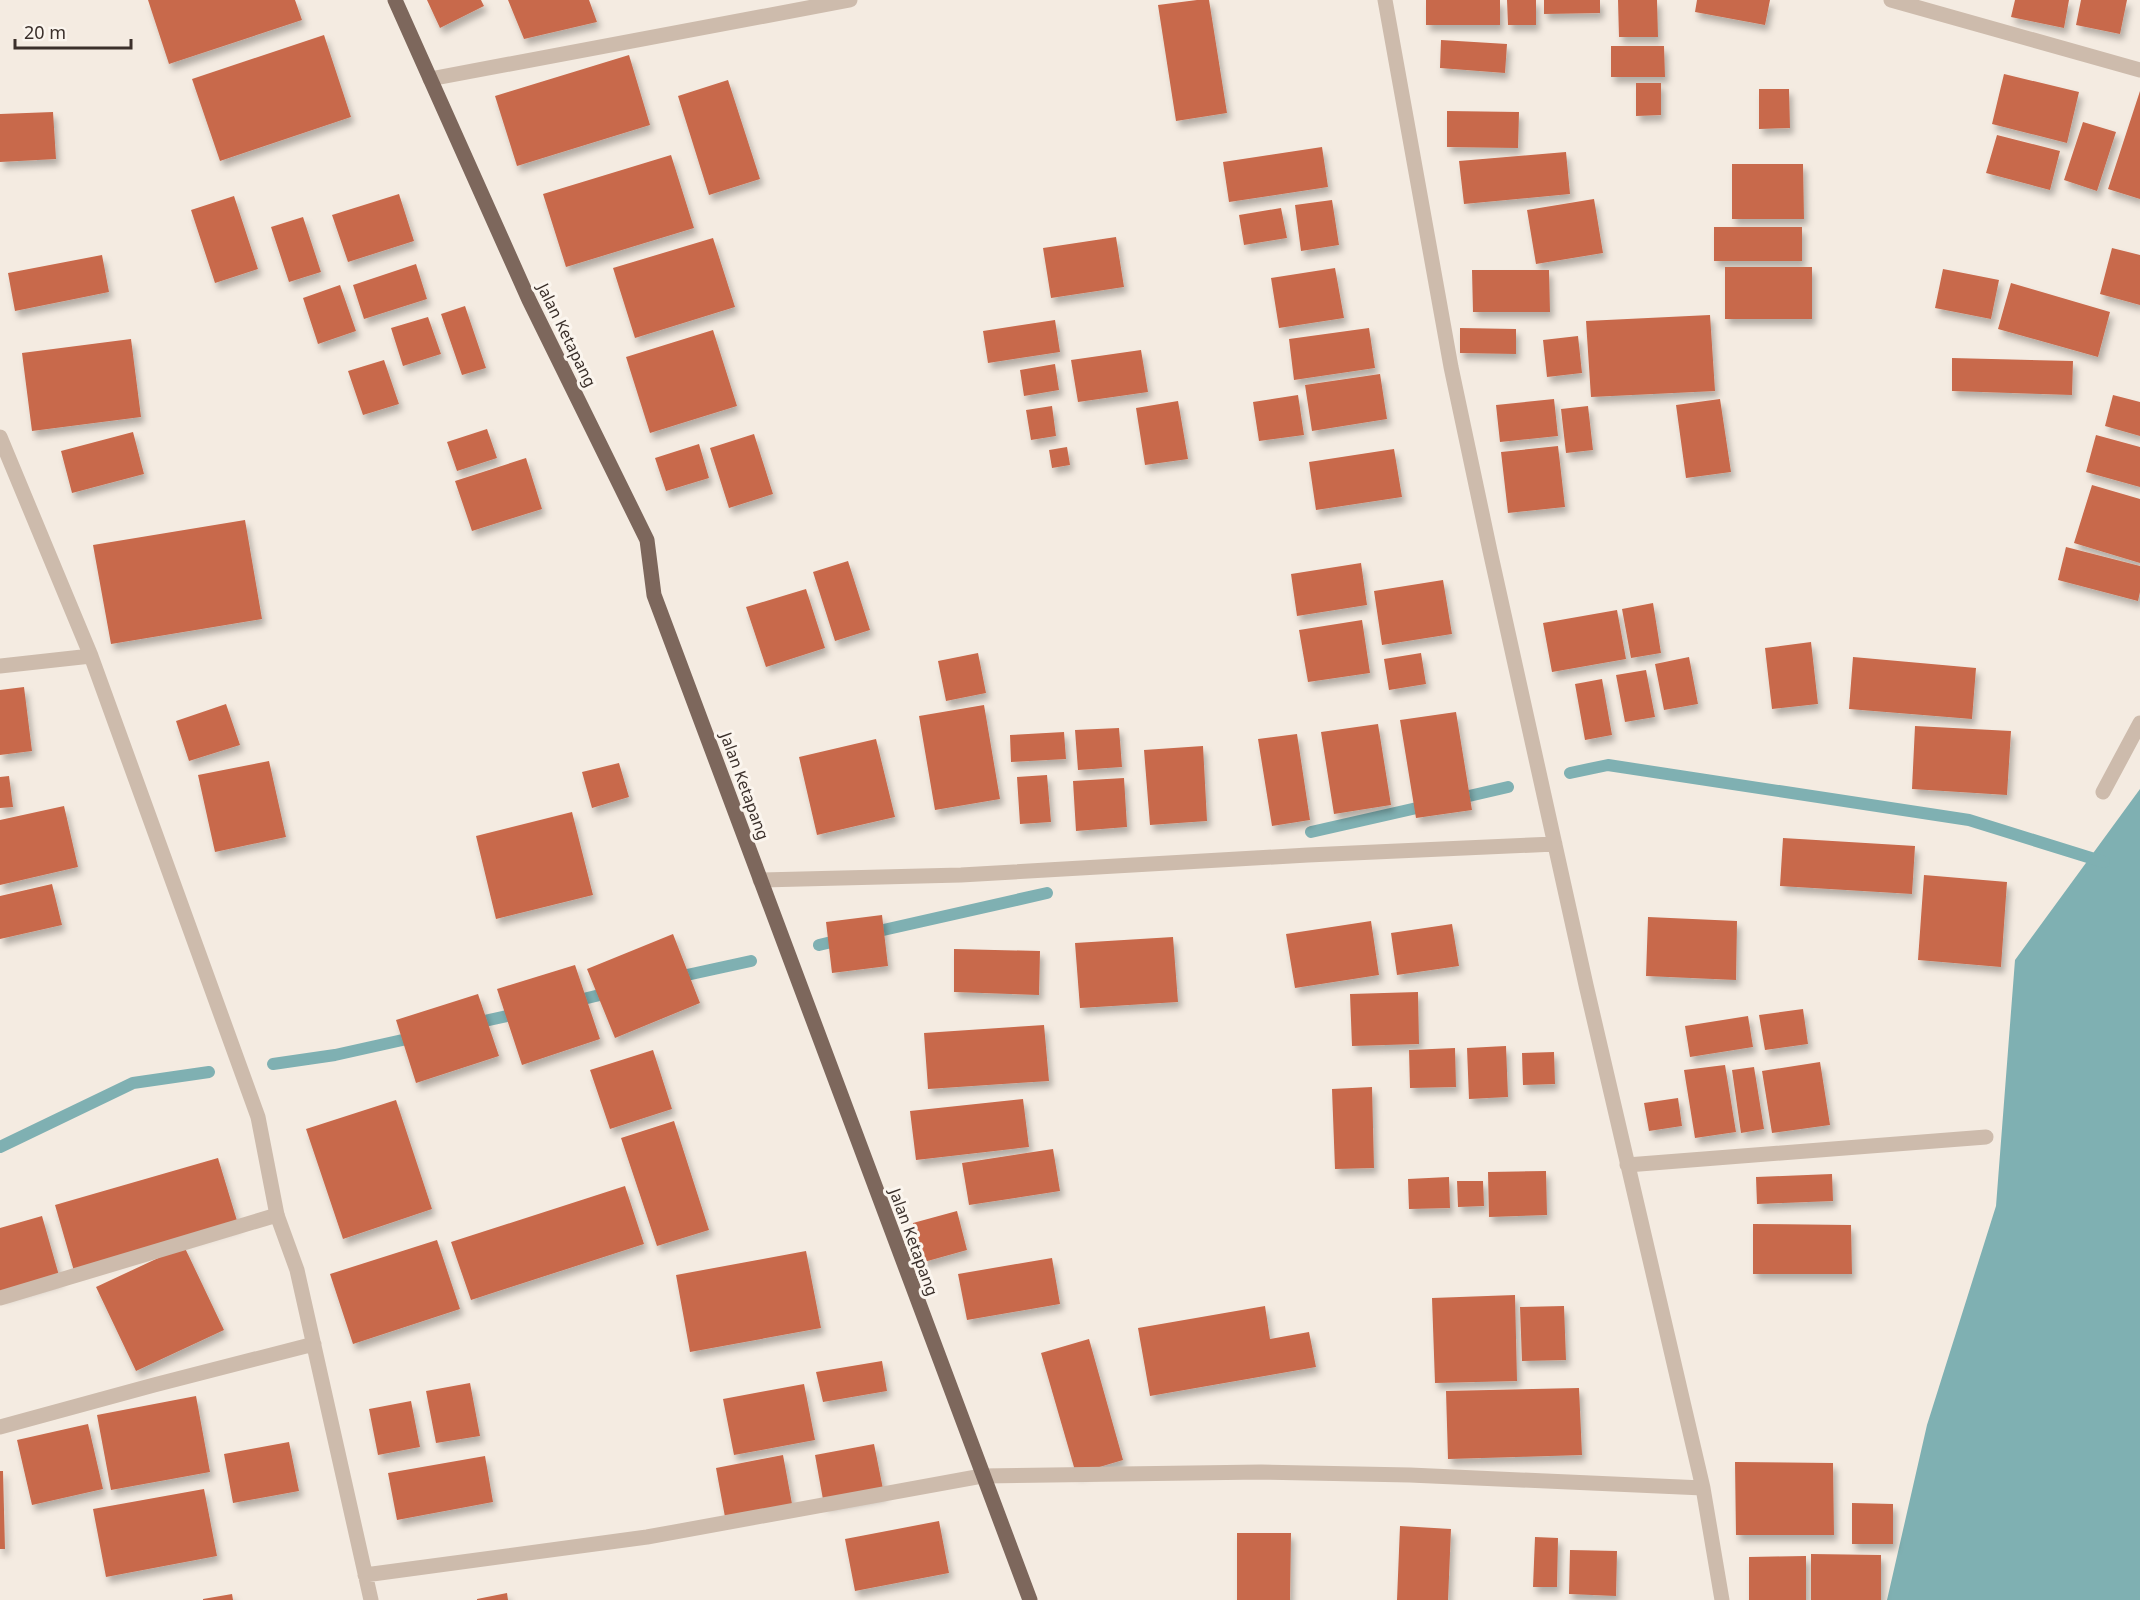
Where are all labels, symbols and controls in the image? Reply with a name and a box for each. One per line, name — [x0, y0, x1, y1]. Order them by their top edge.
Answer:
scale bar — [15, 12, 130, 50]
text: 20 m — [24, 20, 66, 44]
street label: Jalan Ketapang — [532, 278, 602, 390]
street label: Jalan Ketapang — [715, 727, 775, 843]
street label: Jalan Ketapang — [884, 1183, 944, 1299]

